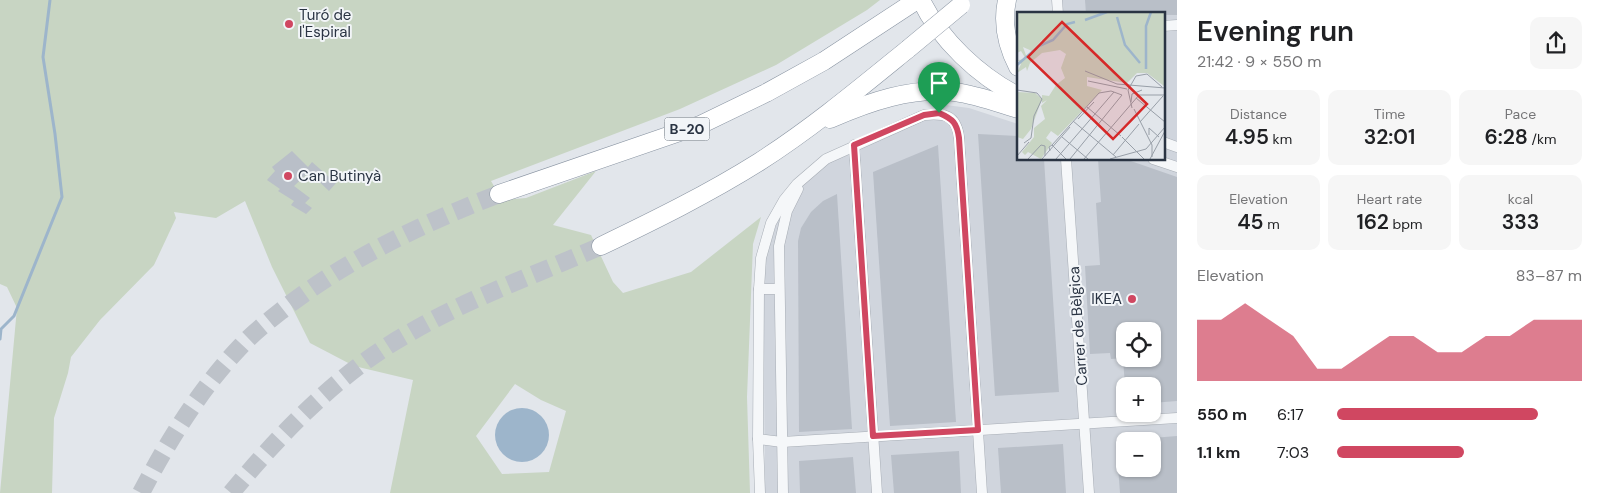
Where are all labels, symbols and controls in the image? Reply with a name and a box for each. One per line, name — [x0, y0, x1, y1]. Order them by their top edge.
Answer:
place label: Turó de l'Espiral — [299, 5, 351, 42]
inset map — [1017, 12, 1164, 160]
text: Evening run — [1197, 13, 1354, 50]
button: share — [1530, 17, 1582, 69]
marker: Turó de l'Espiral — [283, 18, 295, 30]
text: 21:42 · 9 × 550 m — [1197, 51, 1321, 72]
pin — [918, 62, 960, 113]
icon: arrive — [925, 69, 953, 97]
text: Distance — [1230, 105, 1287, 123]
text: Time — [1374, 105, 1405, 123]
text: Pace — [1505, 105, 1536, 123]
road number: B-20 — [664, 118, 710, 140]
text: 4.95 — [1225, 123, 1269, 151]
text: 32:01 — [1364, 123, 1415, 151]
text: 6:28 — [1484, 123, 1528, 151]
text: km — [1269, 130, 1292, 148]
text: /km — [1528, 130, 1557, 148]
place label: Can Butinyà — [298, 166, 381, 186]
marker: Can Butinyà — [282, 170, 294, 182]
text: Elevation — [1229, 190, 1288, 208]
text: Heart rate — [1357, 190, 1422, 208]
text: kcal — [1508, 190, 1533, 208]
text: 45 — [1237, 208, 1264, 236]
text: 162 — [1356, 208, 1389, 236]
text: 333 — [1502, 208, 1539, 236]
text: m — [1264, 215, 1280, 233]
text: bpm — [1389, 215, 1423, 233]
text: Elevation — [1197, 265, 1264, 286]
text: 83–87 m — [1516, 265, 1582, 286]
street label: Carrer de Bèlgica — [1064, 266, 1092, 386]
place label: IKEA — [1091, 289, 1122, 309]
marker: IKEA — [1126, 293, 1138, 305]
map controls — [1116, 322, 1161, 477]
button: locate — [1116, 322, 1161, 367]
button: + — [1116, 377, 1161, 422]
text: 550 m — [1197, 404, 1247, 425]
text: 6:17 — [1277, 404, 1304, 425]
button: − — [1116, 432, 1161, 477]
text: 1.1 km — [1197, 442, 1240, 463]
text: 7:03 — [1277, 442, 1309, 463]

